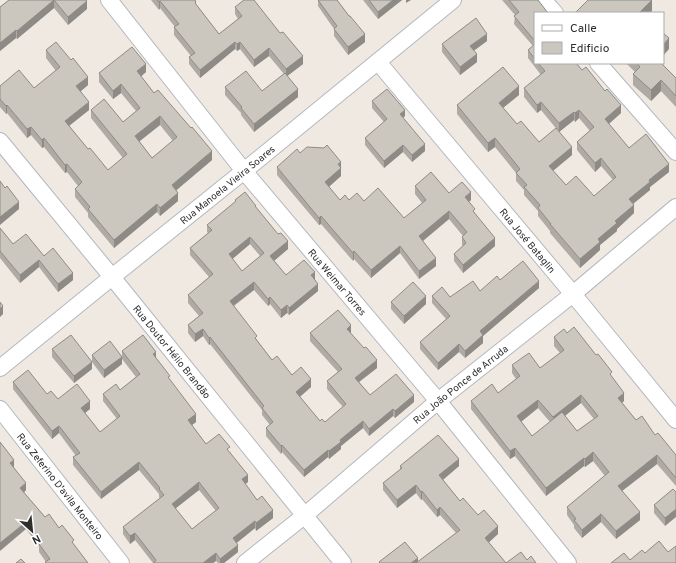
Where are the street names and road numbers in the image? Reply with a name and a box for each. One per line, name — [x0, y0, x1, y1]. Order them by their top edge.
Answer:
street label: Rua Manoela Vieira Soares — [178, 143, 278, 228]
street label: Rua José Bataglin — [496, 206, 558, 276]
street label: Rua Weimar Torres — [305, 247, 369, 319]
street label: Rua Doutor Hélio Brandão — [129, 303, 213, 402]
street label: Rua João Ponce de Arruda — [411, 343, 511, 427]
street label: Rua Zeferino D'avila Monteiro — [13, 431, 106, 543]

